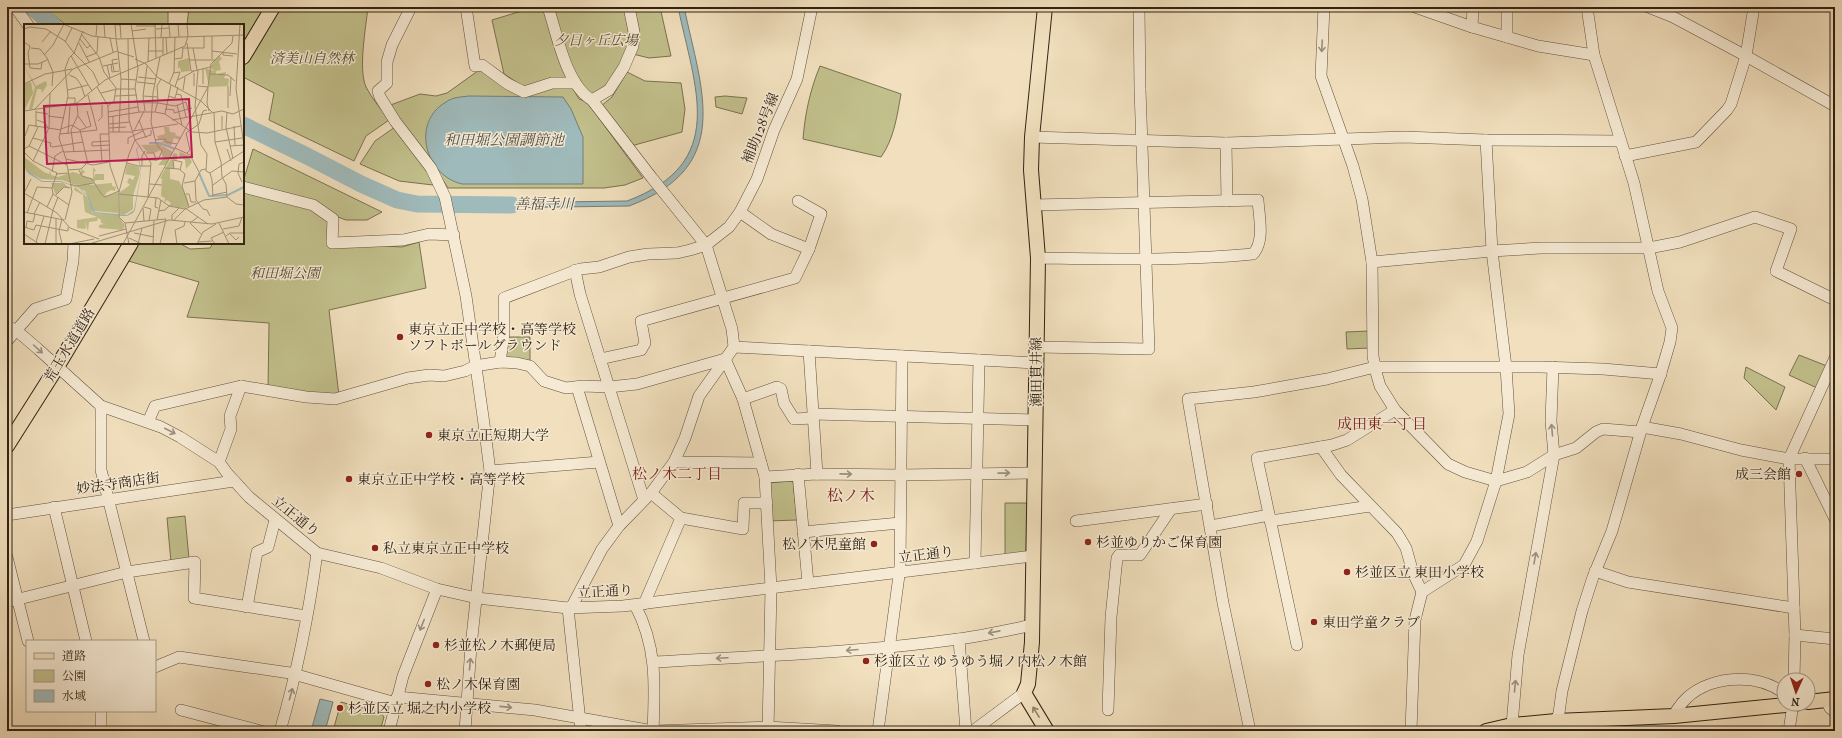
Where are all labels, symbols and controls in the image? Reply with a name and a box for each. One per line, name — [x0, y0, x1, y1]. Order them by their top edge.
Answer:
inset map — [24, 24, 244, 244]
park label: 夕日ヶ丘広場 — [554, 32, 640, 49]
one-way arrow — [1318, 39, 1326, 52]
park label: 済美山自然林 — [270, 50, 356, 67]
street label: 補助128号線 — [738, 90, 782, 166]
water label: 和田堀公園調節池 — [444, 131, 566, 149]
water label: 善福寺川 — [514, 195, 576, 213]
park label: 和田堀公園 — [250, 265, 322, 282]
street label: 荒玉水道道路 — [41, 305, 98, 386]
place label: 東京立正中学校・高等学校 ソフトボールグラウンド — [408, 321, 576, 354]
marker: 東京立正中学校・高等学校 ソフトボールグラウンド — [395, 332, 405, 342]
street label: 瀬田貫井線 — [1028, 337, 1045, 407]
one-way arrow — [33, 344, 43, 353]
district label: 成田東一丁目 — [1337, 415, 1427, 433]
one-way arrow — [1548, 424, 1555, 437]
place label: 東京立正短期大学 — [437, 427, 549, 444]
one-way arrow — [163, 428, 175, 436]
marker: 東京立正短期大学 — [424, 430, 434, 440]
district label: 松ノ木二丁目 — [632, 465, 722, 483]
place label: 成三会館 — [1735, 466, 1791, 483]
street label: 妙法寺商店街 — [75, 469, 161, 498]
marker: 成三会館 — [1794, 469, 1804, 479]
one-way arrow — [839, 470, 852, 478]
one-way arrow — [997, 470, 1010, 477]
place label: 東京立正中学校・高等学校 — [357, 471, 525, 488]
marker: 東京立正中学校・高等学校 — [344, 474, 354, 484]
district label: 松ノ木 — [827, 486, 875, 505]
street label: 立正通り — [269, 492, 323, 541]
place label: 杉並ゆりかご保育園 — [1096, 534, 1222, 551]
place label: 松ノ木児童館 — [782, 536, 866, 553]
marker: 杉並ゆりかご保育園 — [1083, 537, 1093, 547]
marker: 松ノ木児童館 — [869, 539, 879, 549]
place label: 私立東京立正中学校 — [383, 540, 509, 557]
marker: 私立東京立正中学校 — [370, 543, 380, 553]
street label: 立正通り — [897, 543, 955, 566]
one-way arrow — [1531, 552, 1539, 565]
place label: 杉並区立 東田小学校 — [1355, 564, 1484, 581]
marker: 杉並区立 東田小学校 — [1342, 567, 1352, 577]
street label: 立正通り — [577, 582, 633, 601]
place label: 東田学童クラブ — [1322, 614, 1420, 631]
marker: 東田学童クラブ — [1309, 617, 1319, 627]
one-way arrow — [418, 619, 426, 631]
one-way arrow — [988, 629, 1001, 637]
place label: 杉並松ノ木郵便局 — [444, 637, 556, 654]
legend — [26, 640, 156, 712]
marker: 杉並松ノ木郵便局 — [431, 640, 441, 650]
one-way arrow — [845, 647, 858, 654]
text: 道路 — [62, 649, 86, 663]
place label: 杉並区立 ゆうゆう堀ノ内松ノ木館 — [874, 653, 1087, 670]
one-way arrow — [716, 654, 729, 662]
marker: 杉並区立 ゆうゆう堀ノ内松ノ木館 — [861, 656, 871, 666]
one-way arrow — [466, 658, 473, 671]
text: 公園 — [62, 669, 86, 683]
north arrow — [1776, 672, 1816, 712]
place label: 松ノ木保育園 — [436, 676, 520, 693]
marker: 松ノ木保育園 — [423, 679, 433, 689]
one-way arrow — [1512, 680, 1519, 693]
one-way arrow — [288, 687, 295, 700]
text: 水域 — [62, 689, 86, 703]
text: N — [1790, 695, 1800, 708]
place label: 杉並区立 堀之内小学校 — [348, 700, 491, 717]
marker: 杉並区立 堀之内小学校 — [335, 703, 345, 713]
one-way arrow — [499, 703, 512, 711]
one-way arrow — [1032, 706, 1040, 717]

